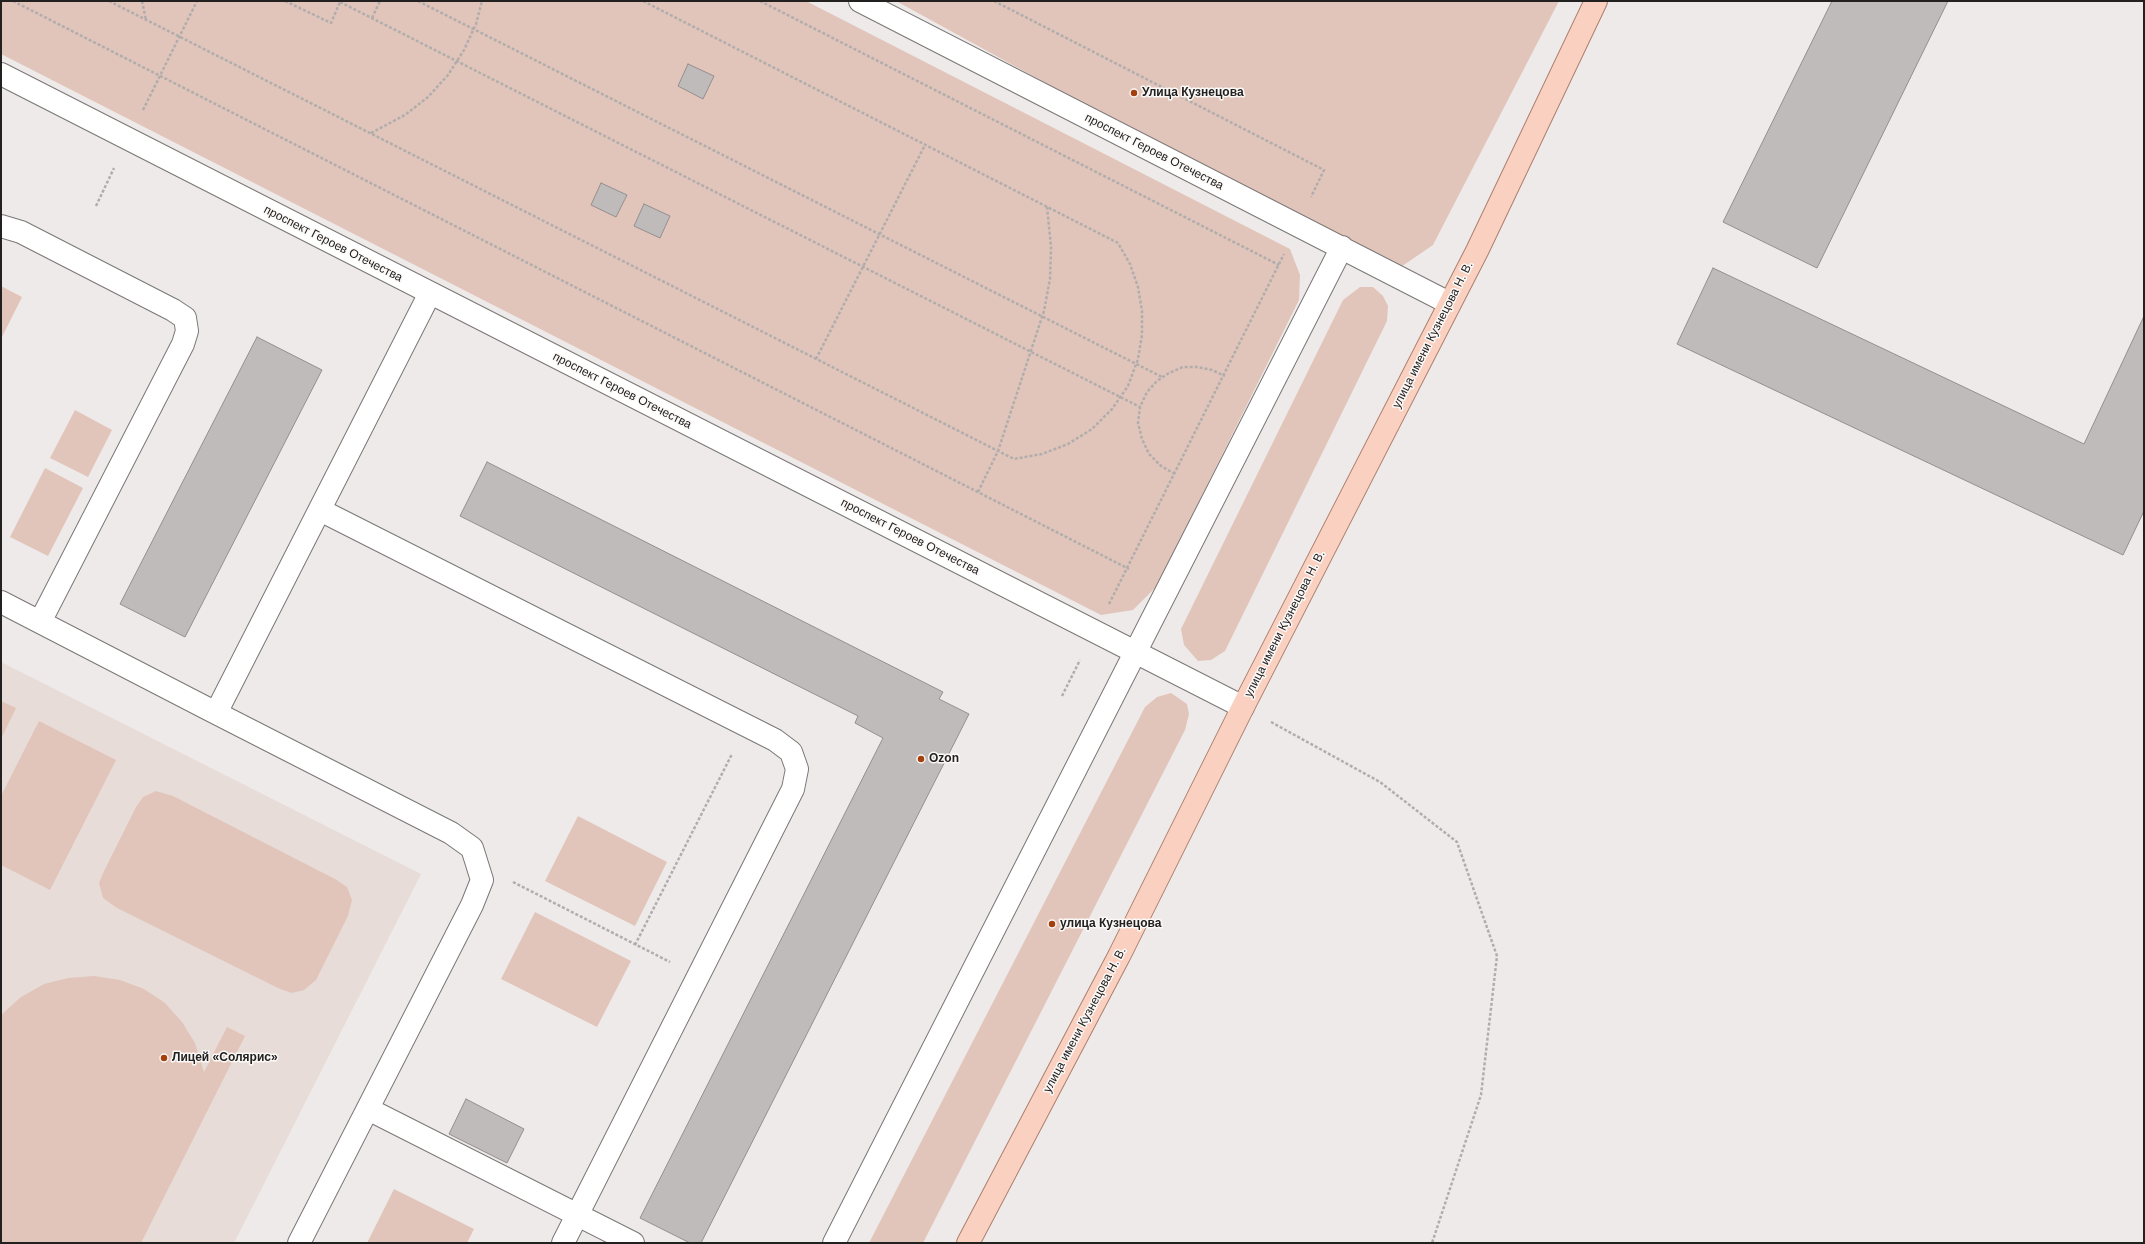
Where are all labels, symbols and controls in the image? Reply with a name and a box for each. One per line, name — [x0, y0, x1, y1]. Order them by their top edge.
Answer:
place label: Улица Кузнецова — [1142, 86, 1244, 100]
marker: Улица Кузнецова — [1129, 88, 1139, 98]
street label: проспект Героев Отечества — [1082, 111, 1226, 193]
street label: проспект Героев Отечества — [261, 203, 405, 285]
street label: улица имени Кузнецова Н. В. — [1390, 259, 1476, 411]
street label: проспект Героев Отечества — [550, 350, 694, 432]
street label: проспект Героев Отечества — [838, 496, 982, 578]
street label: улица имени Кузнецова Н. В. — [1242, 548, 1328, 700]
place label: Ozon — [929, 752, 959, 766]
marker: Ozon — [916, 754, 926, 764]
place label: улица Кузнецова — [1060, 917, 1161, 931]
marker: улица Кузнецова — [1047, 919, 1057, 929]
street label: улица имени Кузнецова Н. В. — [1040, 945, 1130, 1095]
place label: Лицей «Солярис» — [172, 1051, 278, 1065]
marker: Лицей «Солярис» — [159, 1053, 169, 1063]

